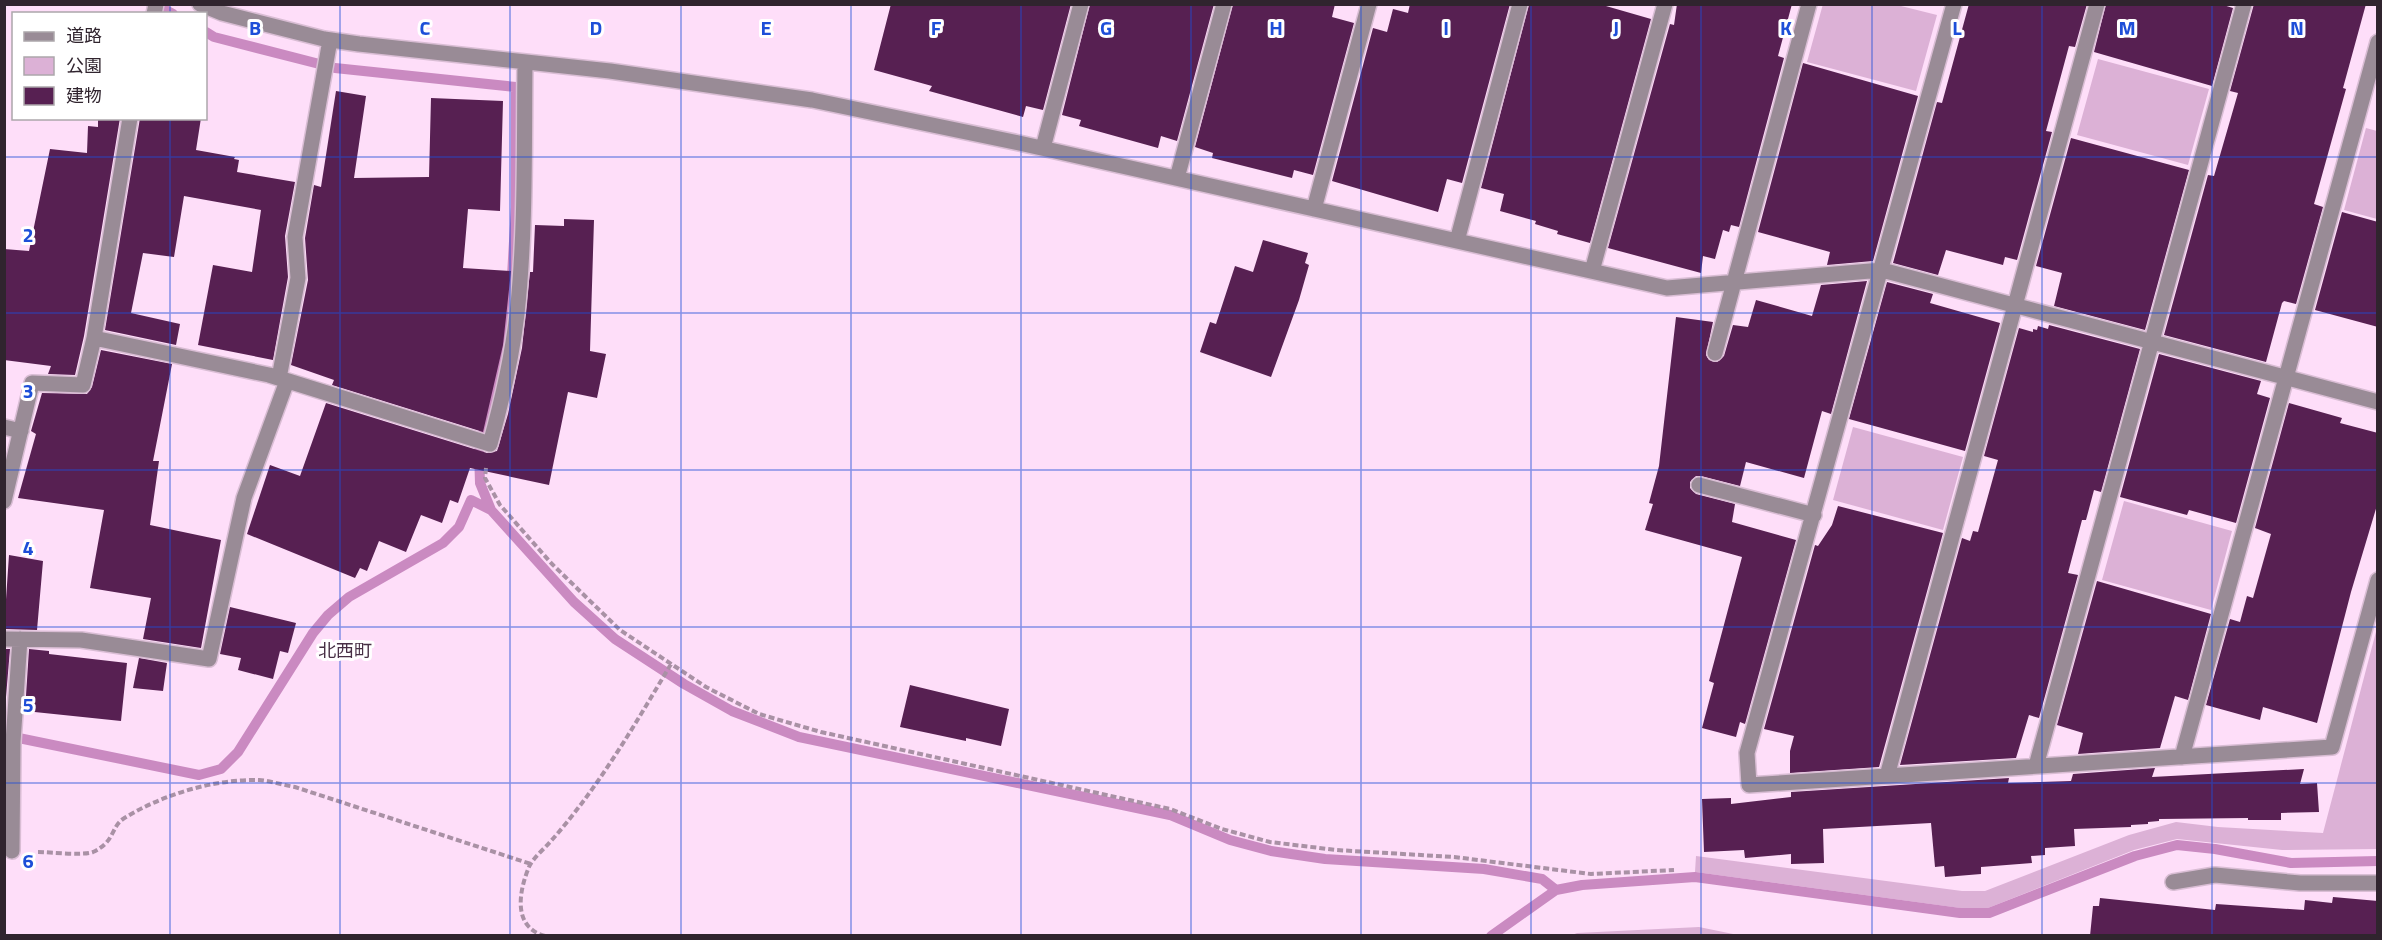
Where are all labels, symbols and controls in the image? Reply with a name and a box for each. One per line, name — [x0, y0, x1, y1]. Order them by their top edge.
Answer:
legend — [12, 12, 207, 120]
text: B — [249, 12, 261, 43]
text: C — [420, 12, 431, 43]
text: D — [590, 12, 602, 43]
text: E — [760, 12, 772, 43]
text: F — [931, 12, 942, 43]
text: G — [1100, 12, 1112, 43]
text: H — [1269, 12, 1283, 43]
text: I — [1443, 12, 1449, 43]
text: J — [1613, 12, 1619, 43]
text: K — [1780, 12, 1792, 43]
text: L — [1952, 12, 1962, 43]
text: M — [2118, 12, 2136, 43]
text: N — [2290, 12, 2304, 43]
text: 道路 — [66, 22, 102, 49]
text: 公園 — [66, 52, 102, 79]
text: 建物 — [66, 82, 102, 109]
text: 2 — [22, 219, 34, 250]
text: 3 — [22, 375, 34, 406]
text: 4 — [22, 532, 34, 563]
district label: 北西町 — [318, 637, 372, 664]
text: 5 — [22, 689, 34, 720]
text: 6 — [22, 845, 34, 876]

